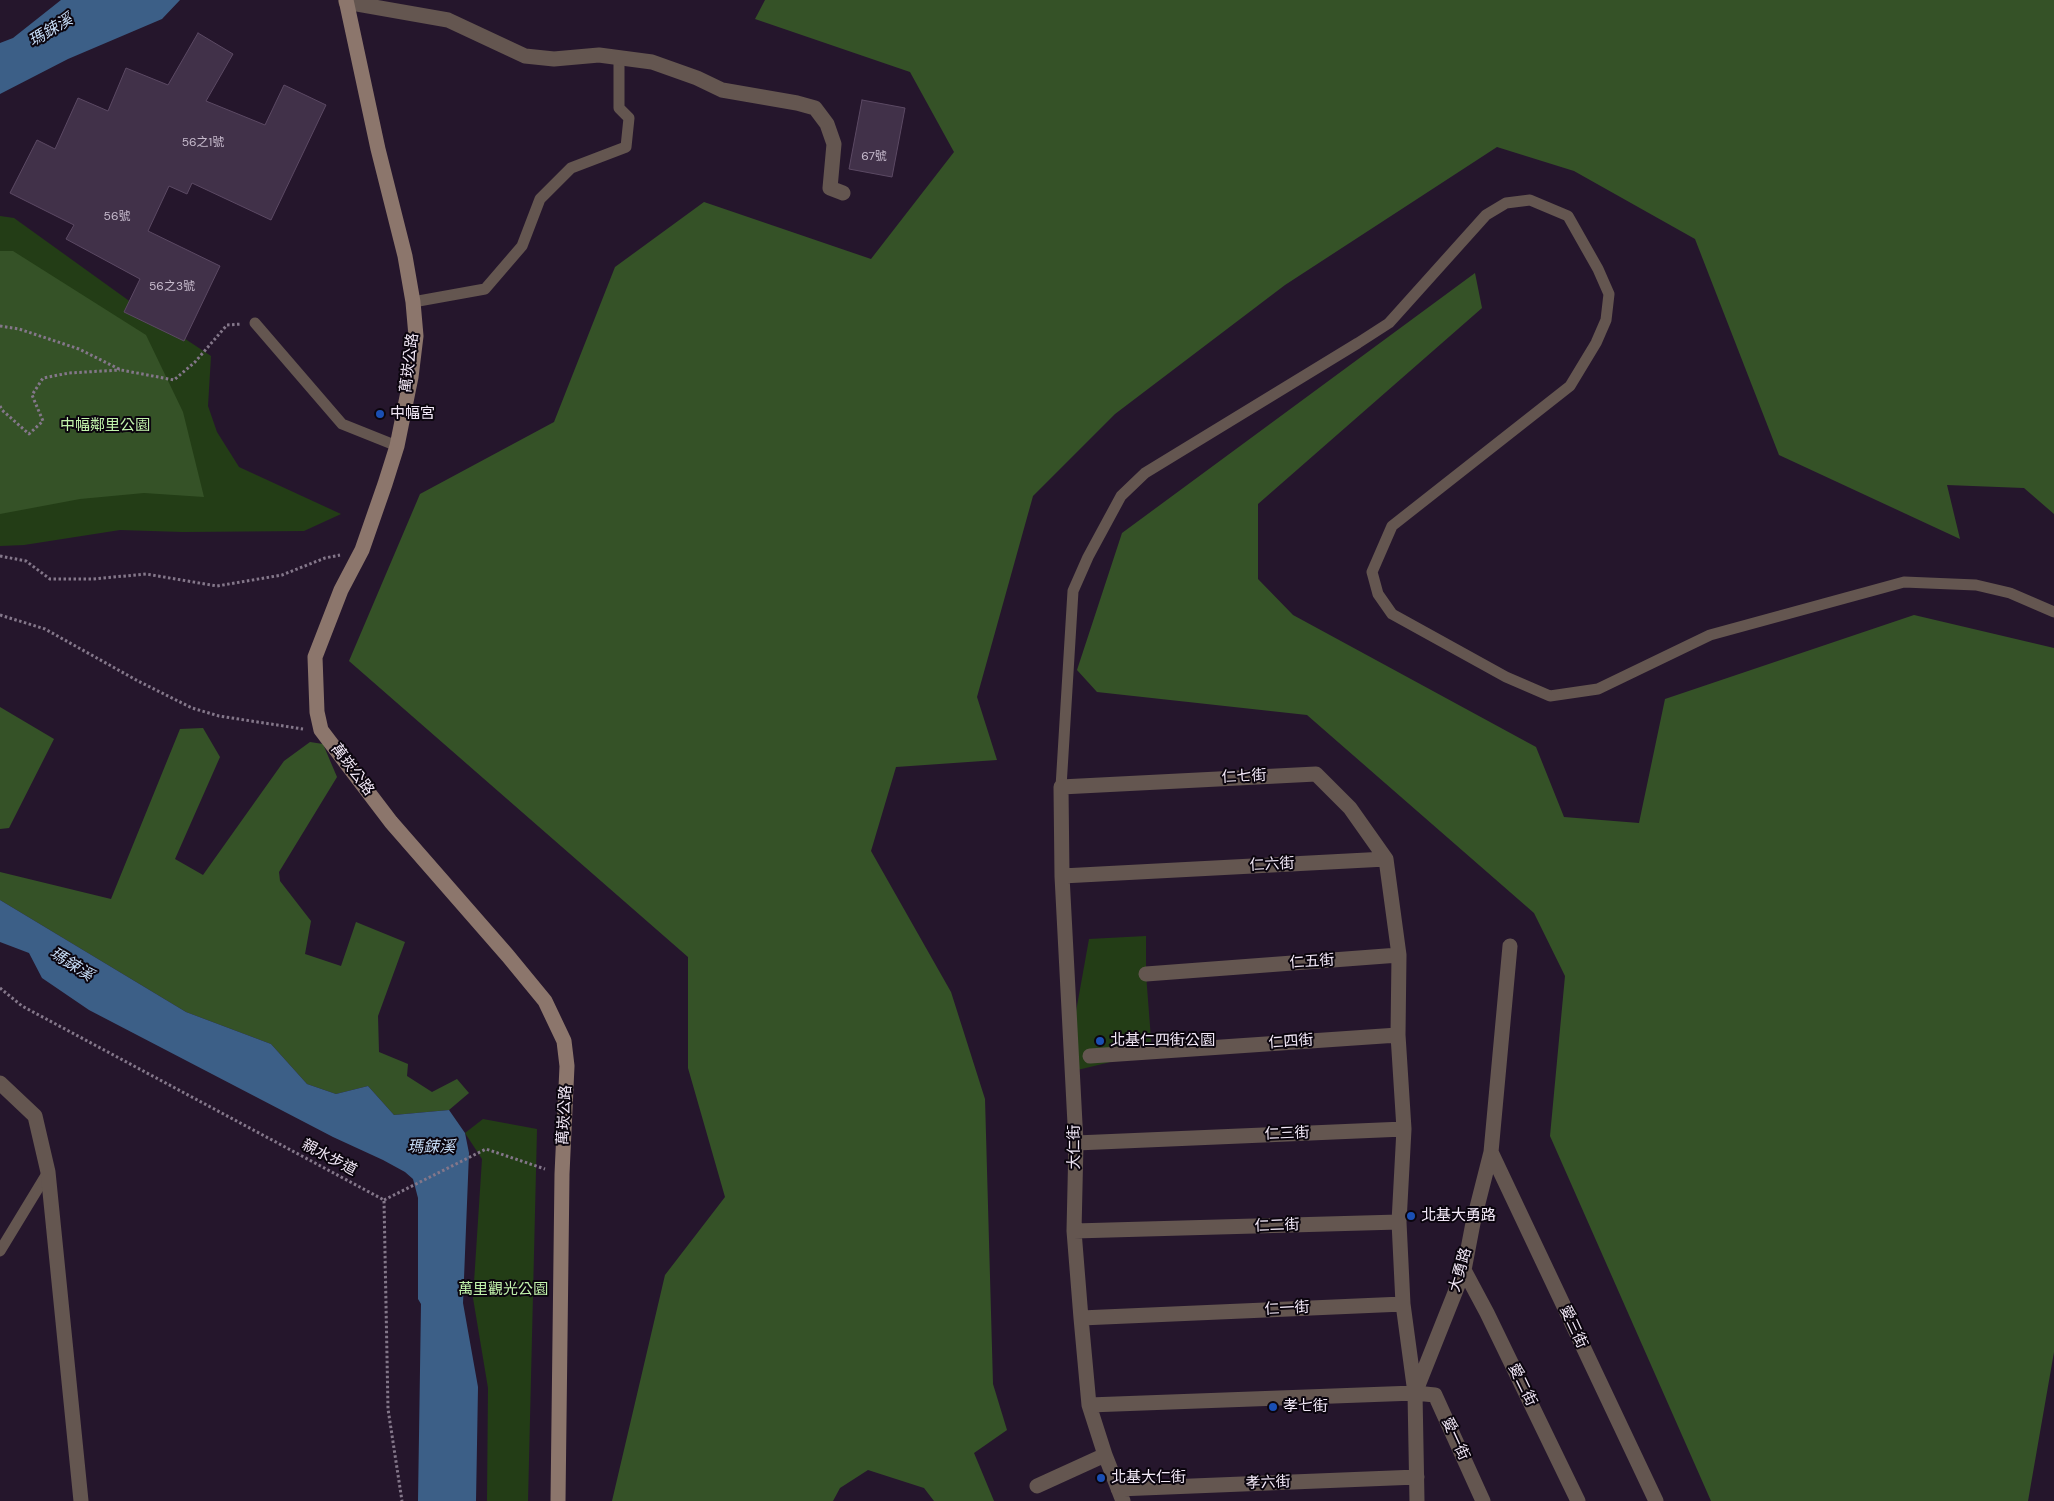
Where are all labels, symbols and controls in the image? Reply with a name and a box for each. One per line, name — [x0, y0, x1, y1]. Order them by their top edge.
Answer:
water label: 瑪鋉溪 — [25, 10, 77, 52]
house number: 56之1號 — [182, 136, 224, 150]
house number: 67號 — [861, 150, 887, 164]
house number: 56號 — [104, 210, 130, 224]
house number: 56之3號 — [149, 280, 195, 294]
street label: 萬崁公路 — [397, 332, 423, 394]
place label: 中幅宮 — [390, 405, 435, 423]
marker: 中幅宮 — [374, 408, 386, 420]
park label: 中幅鄰里公園 — [60, 417, 150, 435]
street label: 萬崁公路 — [327, 741, 377, 799]
street label: 仁七街 — [1221, 767, 1267, 787]
street label: 仁六街 — [1249, 855, 1295, 875]
water label: 瑪鋉溪 — [46, 944, 96, 986]
street label: 仁五街 — [1289, 951, 1335, 973]
street label: 仁四街 — [1268, 1031, 1314, 1053]
place label: 北基仁四街公園 — [1110, 1032, 1215, 1050]
marker: 北基仁四街公園 — [1094, 1035, 1106, 1047]
street label: 萬崁公路 — [554, 1085, 576, 1145]
street label: 仁三街 — [1264, 1124, 1310, 1144]
street label: 大仁街 — [1066, 1125, 1084, 1169]
street label: 親水步道 — [298, 1136, 360, 1180]
water label: 瑪鋉溪 — [407, 1138, 455, 1158]
place label: 北基大勇路 — [1421, 1207, 1496, 1225]
marker: 北基大勇路 — [1405, 1210, 1417, 1222]
street label: 仁二街 — [1254, 1216, 1300, 1236]
street label: 大勇路 — [1446, 1246, 1476, 1294]
park label: 萬里觀光公園 — [458, 1281, 548, 1299]
street label: 仁一街 — [1264, 1299, 1310, 1319]
street label: 愛三街 — [1555, 1303, 1591, 1351]
street label: 愛二街 — [1504, 1361, 1540, 1409]
place label: 孝七街 — [1283, 1398, 1328, 1416]
marker: 孝七街 — [1267, 1401, 1279, 1413]
street label: 愛一街 — [1437, 1415, 1473, 1463]
place label: 北基大仁街 — [1111, 1469, 1186, 1487]
marker: 北基大仁街 — [1095, 1472, 1107, 1484]
street label: 孝六街 — [1245, 1473, 1291, 1493]

